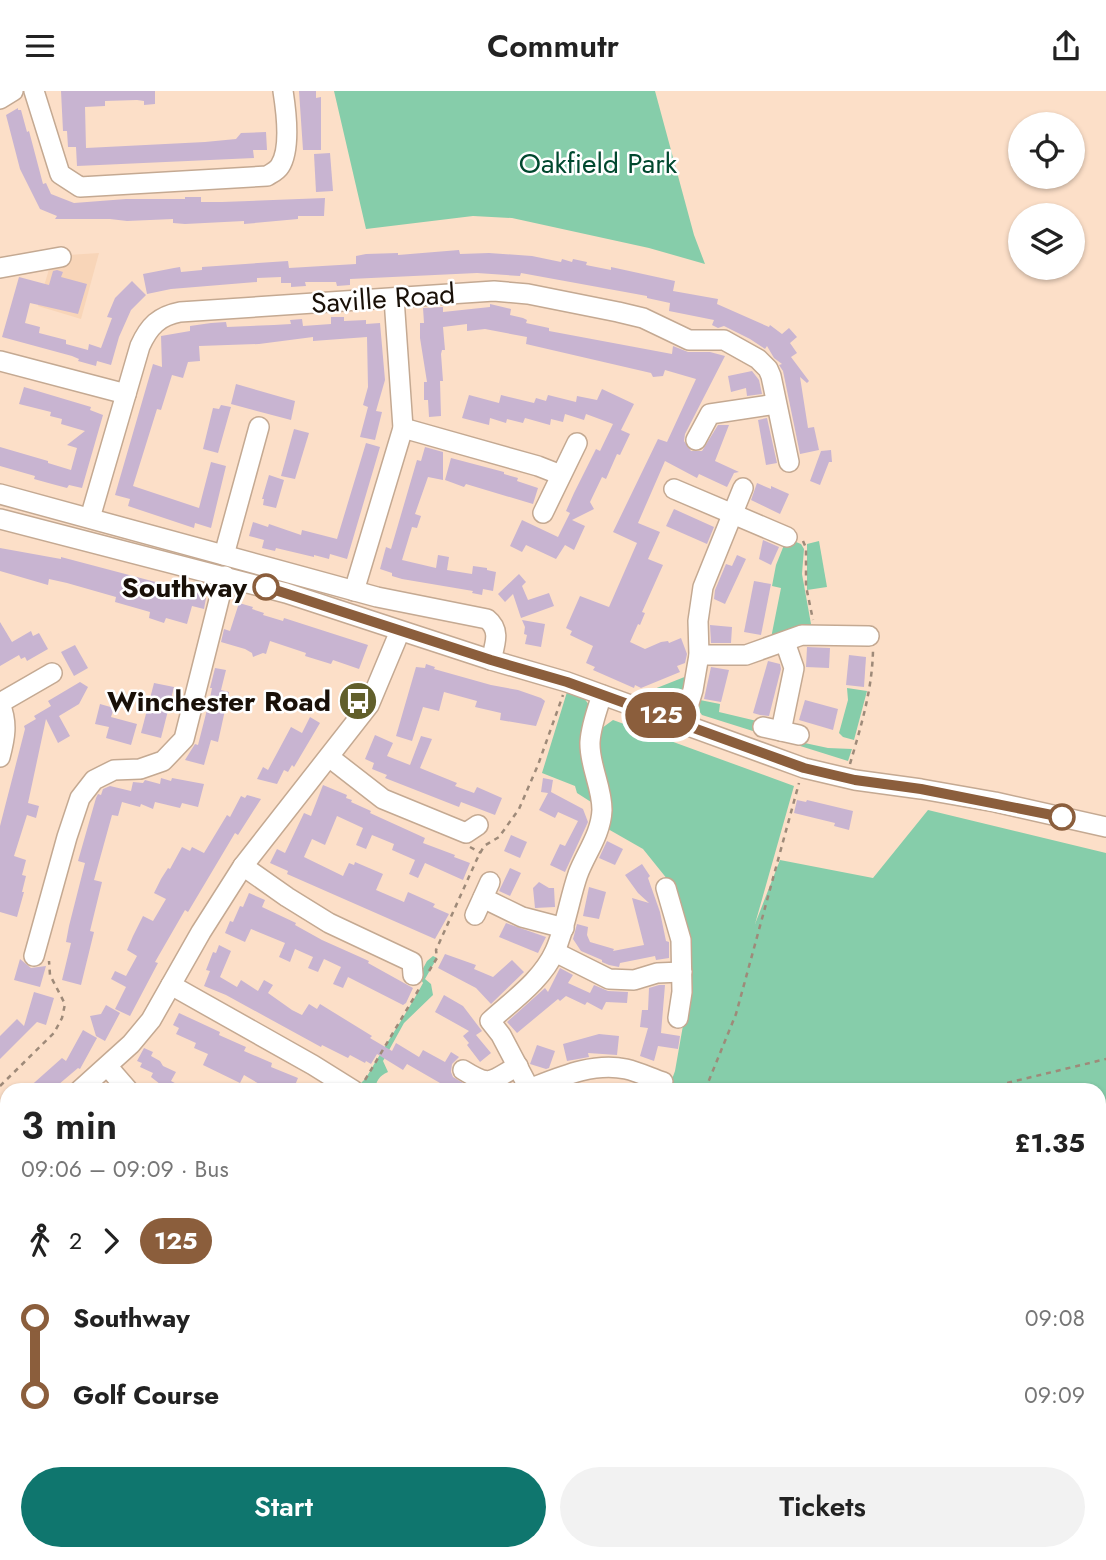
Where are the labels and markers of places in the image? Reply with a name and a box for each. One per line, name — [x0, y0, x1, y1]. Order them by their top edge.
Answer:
place label: Southway — [121, 567, 247, 608]
marker: Southway — [253, 574, 279, 600]
bus stop icon: Winchester Road — [337, 680, 379, 722]
place label: Winchester Road — [107, 681, 331, 722]
unlabelled marker — [1049, 804, 1075, 830]

